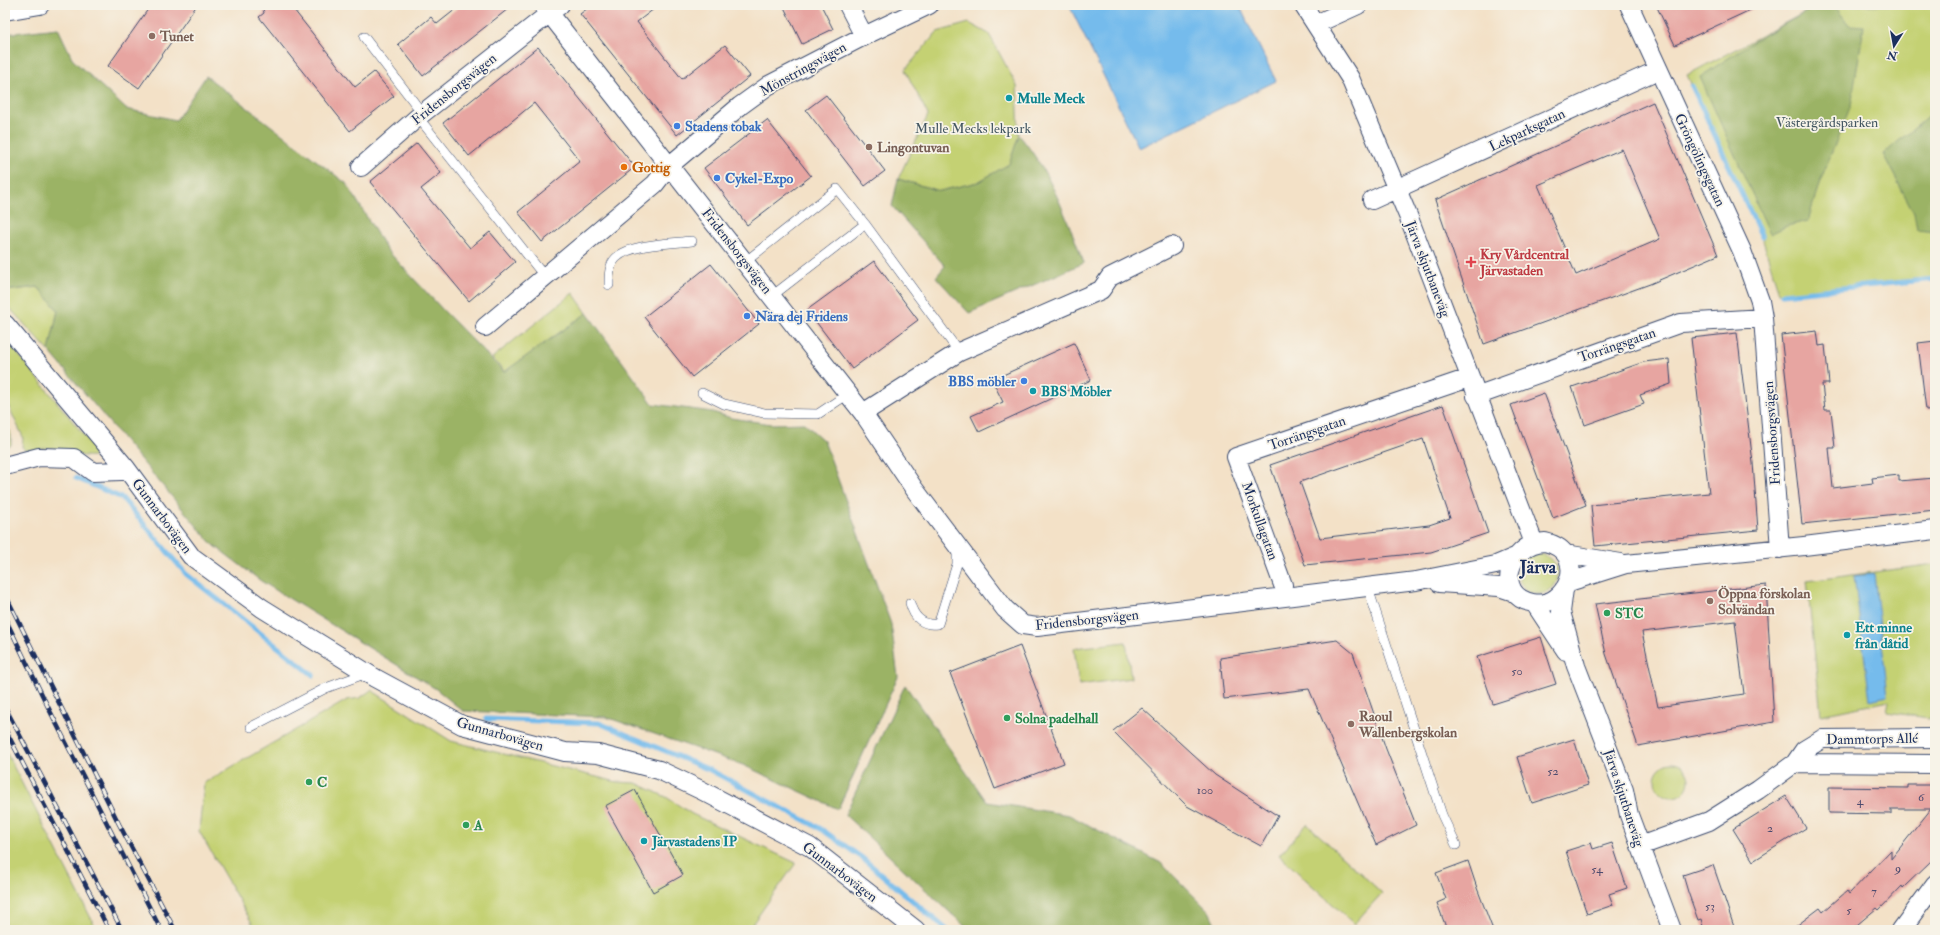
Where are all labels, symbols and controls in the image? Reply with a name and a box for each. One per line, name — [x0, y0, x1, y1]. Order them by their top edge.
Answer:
north arrow — [1874, 26, 1914, 66]
place label: Tunet — [159, 28, 194, 45]
marker: Tunet — [147, 31, 157, 41]
street label: Mönstringsvägen — [757, 38, 849, 100]
text: N — [1885, 48, 1899, 63]
street label: Fridensborgsvägen — [408, 50, 500, 128]
place label: Mulle Meck — [1016, 90, 1085, 107]
marker: Mulle Meck — [1004, 93, 1014, 103]
street label: Lekparksgatan — [1486, 105, 1568, 156]
street label: Gröngölingsgatan — [1671, 111, 1729, 209]
park label: Västergårdsparken — [1776, 114, 1878, 132]
place label: Stadens tobak — [685, 118, 762, 135]
park label: Mulle Mecks lekpark — [915, 120, 1031, 138]
marker: Stadens tobak — [672, 121, 682, 131]
place label: Lingontuvan — [877, 139, 950, 157]
marker: Lingontuvan — [864, 142, 874, 152]
place label: Gottig — [632, 159, 671, 177]
marker: Gottig — [619, 162, 629, 172]
place label: Cykel-Expo — [725, 170, 794, 188]
marker: Cykel-Expo — [712, 173, 722, 183]
street label: Fridensborgsvägen — [698, 205, 776, 297]
street label: Järva skjutbaneväg — [1401, 217, 1455, 321]
place label: Kry Vårdcentral Järvastaden — [1479, 246, 1569, 280]
marker: Kry Vårdcentral Järvastaden — [1465, 256, 1477, 268]
place label: Nära dej Fridens — [754, 308, 848, 325]
marker: Nära dej Fridens — [742, 311, 752, 321]
street label: Torrängsgatan — [1576, 324, 1658, 366]
place label: BBS möbler — [948, 373, 1017, 390]
marker: BBS möbler — [1019, 376, 1029, 386]
street label: Fridensborgsvägen — [1760, 380, 1784, 486]
place label: BBS Möbler — [1041, 383, 1112, 400]
marker: BBS Möbler — [1028, 386, 1038, 396]
street label: Torrängsgatan — [1266, 412, 1348, 454]
street label: Gunnarbovägen — [128, 475, 196, 557]
street label: Morkullagatan — [1238, 480, 1282, 562]
district label: Järva — [1519, 556, 1557, 579]
place label: Öppna förskolan Solvändan — [1718, 585, 1811, 618]
marker: Öppna förskolan Solvändan — [1705, 596, 1715, 606]
place label: STC — [1615, 605, 1643, 622]
street label: Fridensborgsvägen — [1034, 606, 1140, 634]
marker: STC — [1602, 608, 1612, 618]
place label: Ett minne från dåtid — [1855, 619, 1912, 652]
marker: Ett minne från dåtid — [1842, 630, 1852, 640]
house number: 50 — [1511, 664, 1523, 679]
place label: Raoul Wallenbergskolan — [1358, 708, 1458, 742]
place label: Solna padelhall — [1015, 710, 1099, 728]
street label: Gunnarbovägen — [455, 713, 545, 755]
marker: Solna padelhall — [1002, 713, 1012, 723]
marker: Raoul Wallenbergskolan — [1346, 719, 1356, 729]
street label: Dammtorps Allé — [1826, 730, 1918, 749]
street label: Järva skjutbaneväg — [1600, 746, 1648, 850]
house number: 52 — [1547, 764, 1559, 779]
place label: C — [317, 774, 327, 791]
marker: C — [304, 777, 314, 787]
house number: 100 — [1197, 783, 1213, 798]
house number: 6 — [1918, 790, 1925, 805]
house number: 4 — [1857, 794, 1864, 809]
place label: A — [473, 817, 483, 834]
marker: A — [461, 820, 471, 830]
house number: 2 — [1767, 821, 1773, 836]
place label: Järvastadens IP — [651, 833, 738, 851]
marker: Järvastadens IP — [639, 836, 649, 846]
street label: Gunnarbovägen — [799, 838, 881, 906]
house number: 9 — [1894, 861, 1901, 876]
house number: 54 — [1591, 862, 1603, 877]
house number: 7 — [1871, 884, 1877, 899]
house number: 53 — [1705, 899, 1715, 914]
house number: 5 — [1846, 903, 1852, 918]

